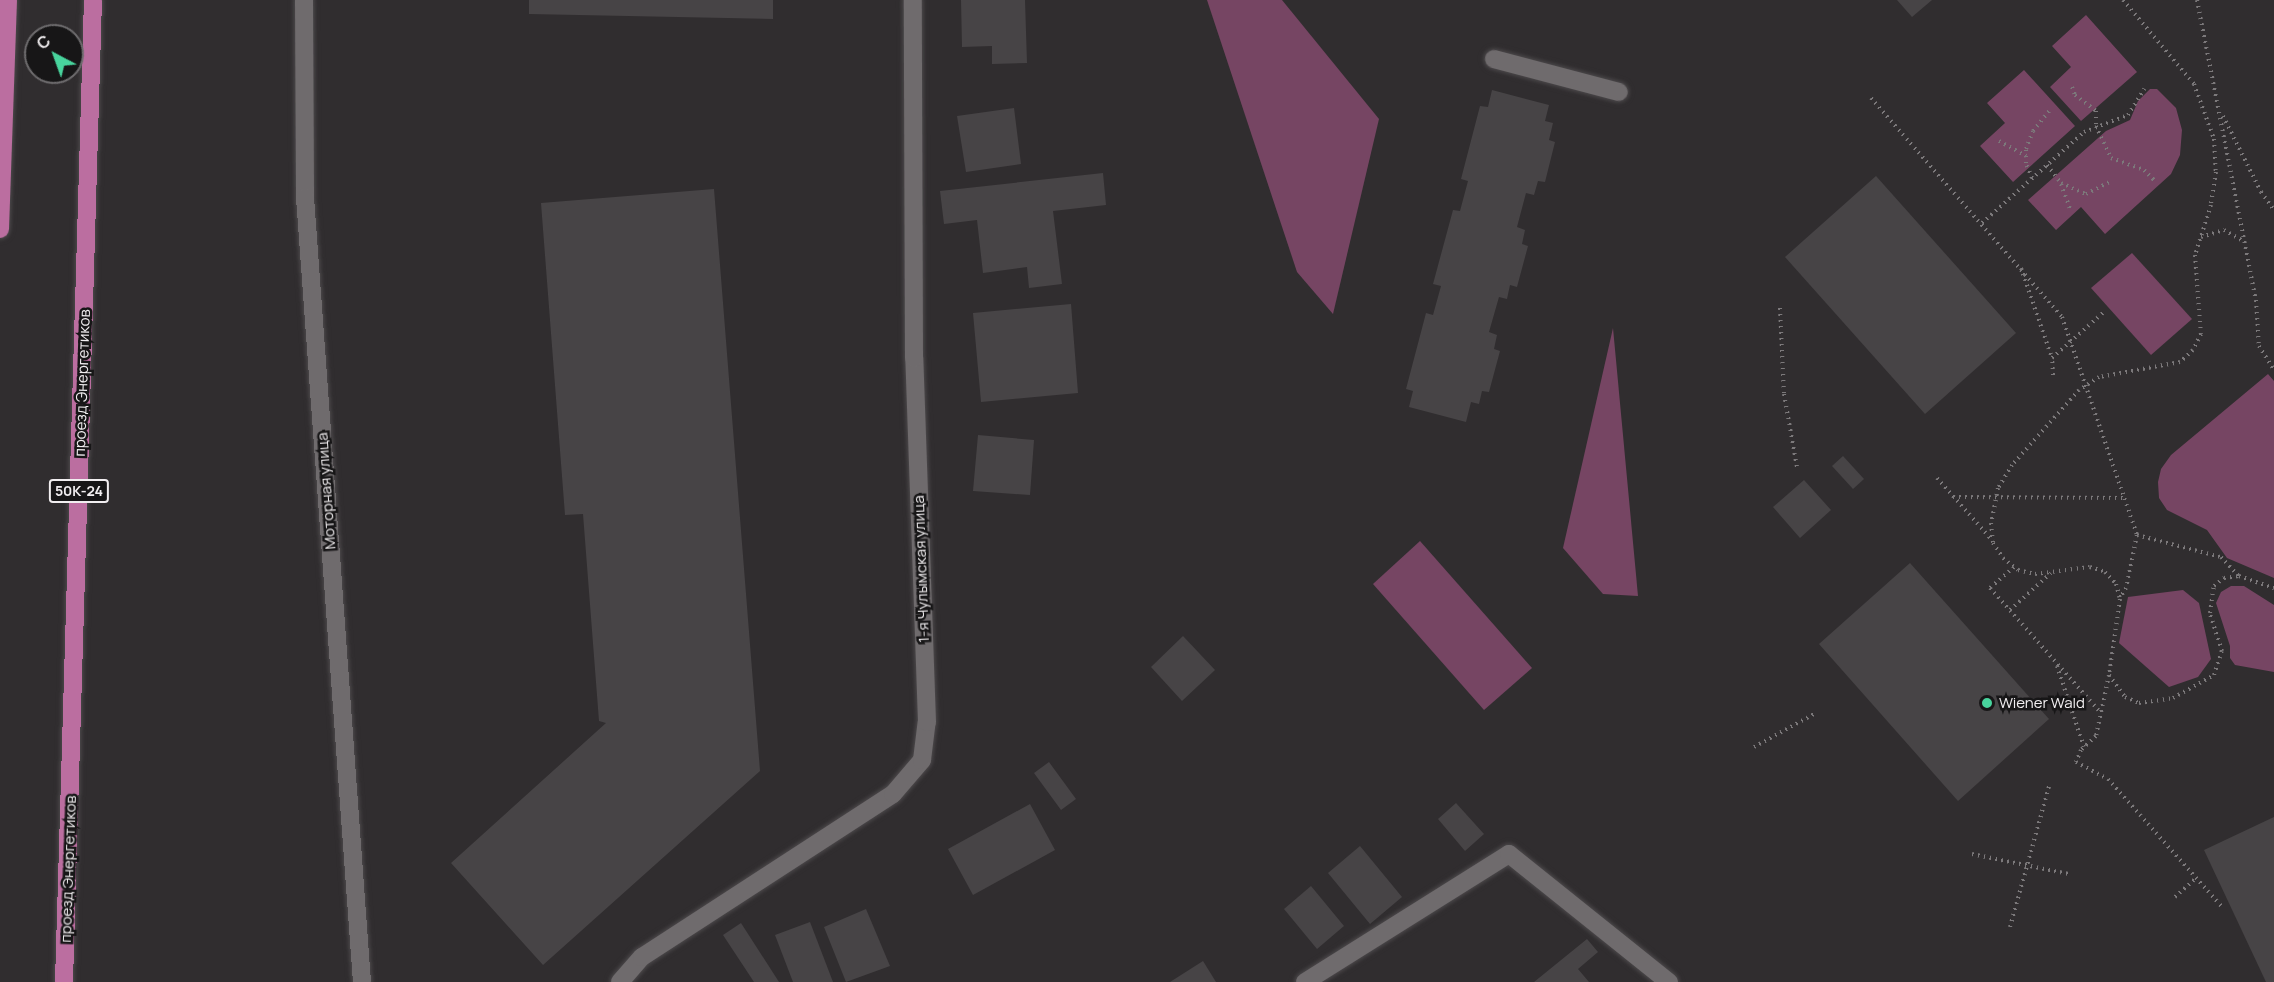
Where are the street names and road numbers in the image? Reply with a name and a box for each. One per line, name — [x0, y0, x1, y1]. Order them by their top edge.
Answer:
street label: проезд Энергетиков — [70, 309, 94, 457]
street label: Моторная улица — [313, 432, 339, 550]
road number: 50К-24 — [48, 480, 110, 502]
street label: 1-я Чулымская улица — [909, 495, 933, 643]
street label: проезд Энергетиков — [56, 795, 80, 943]

